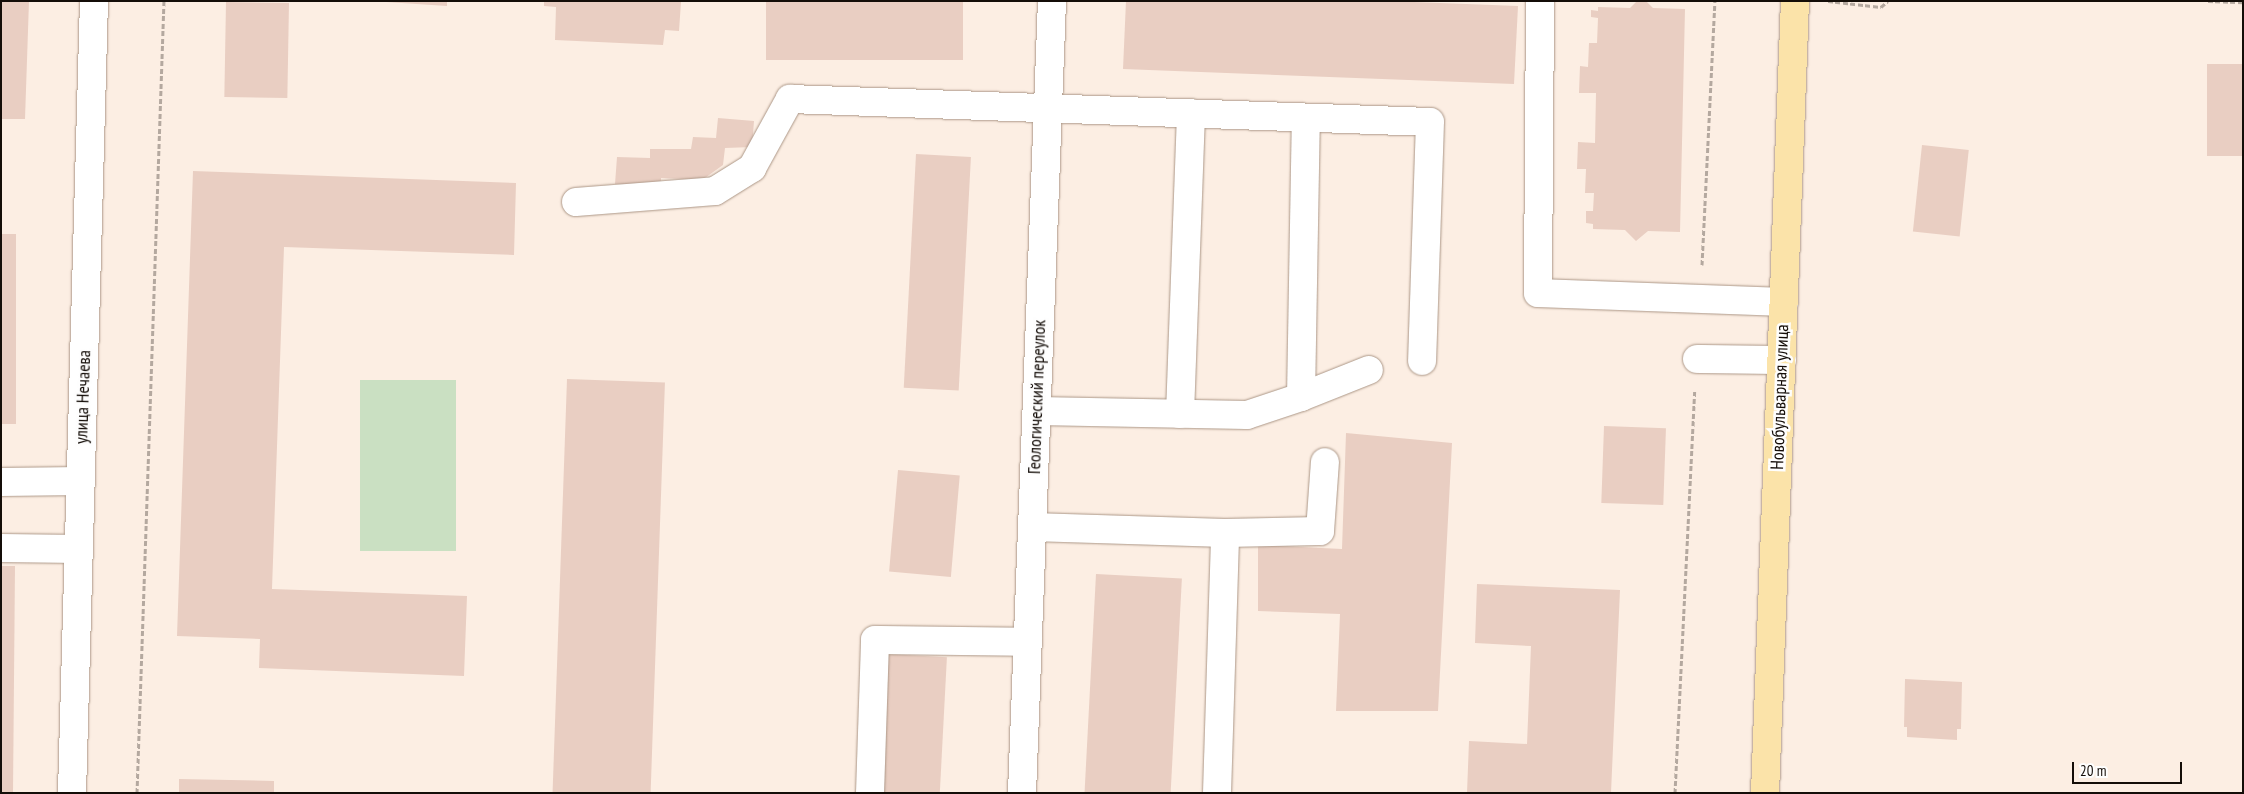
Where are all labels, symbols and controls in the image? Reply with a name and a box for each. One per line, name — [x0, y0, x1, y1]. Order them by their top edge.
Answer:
street label: Геологический переулок — [1024, 319, 1050, 475]
street label: Новобульварная улица — [1767, 324, 1793, 470]
street label: улица Нечаева — [71, 350, 95, 444]
scale bar — [2074, 752, 2184, 784]
text: 20 m — [2080, 761, 2106, 780]

